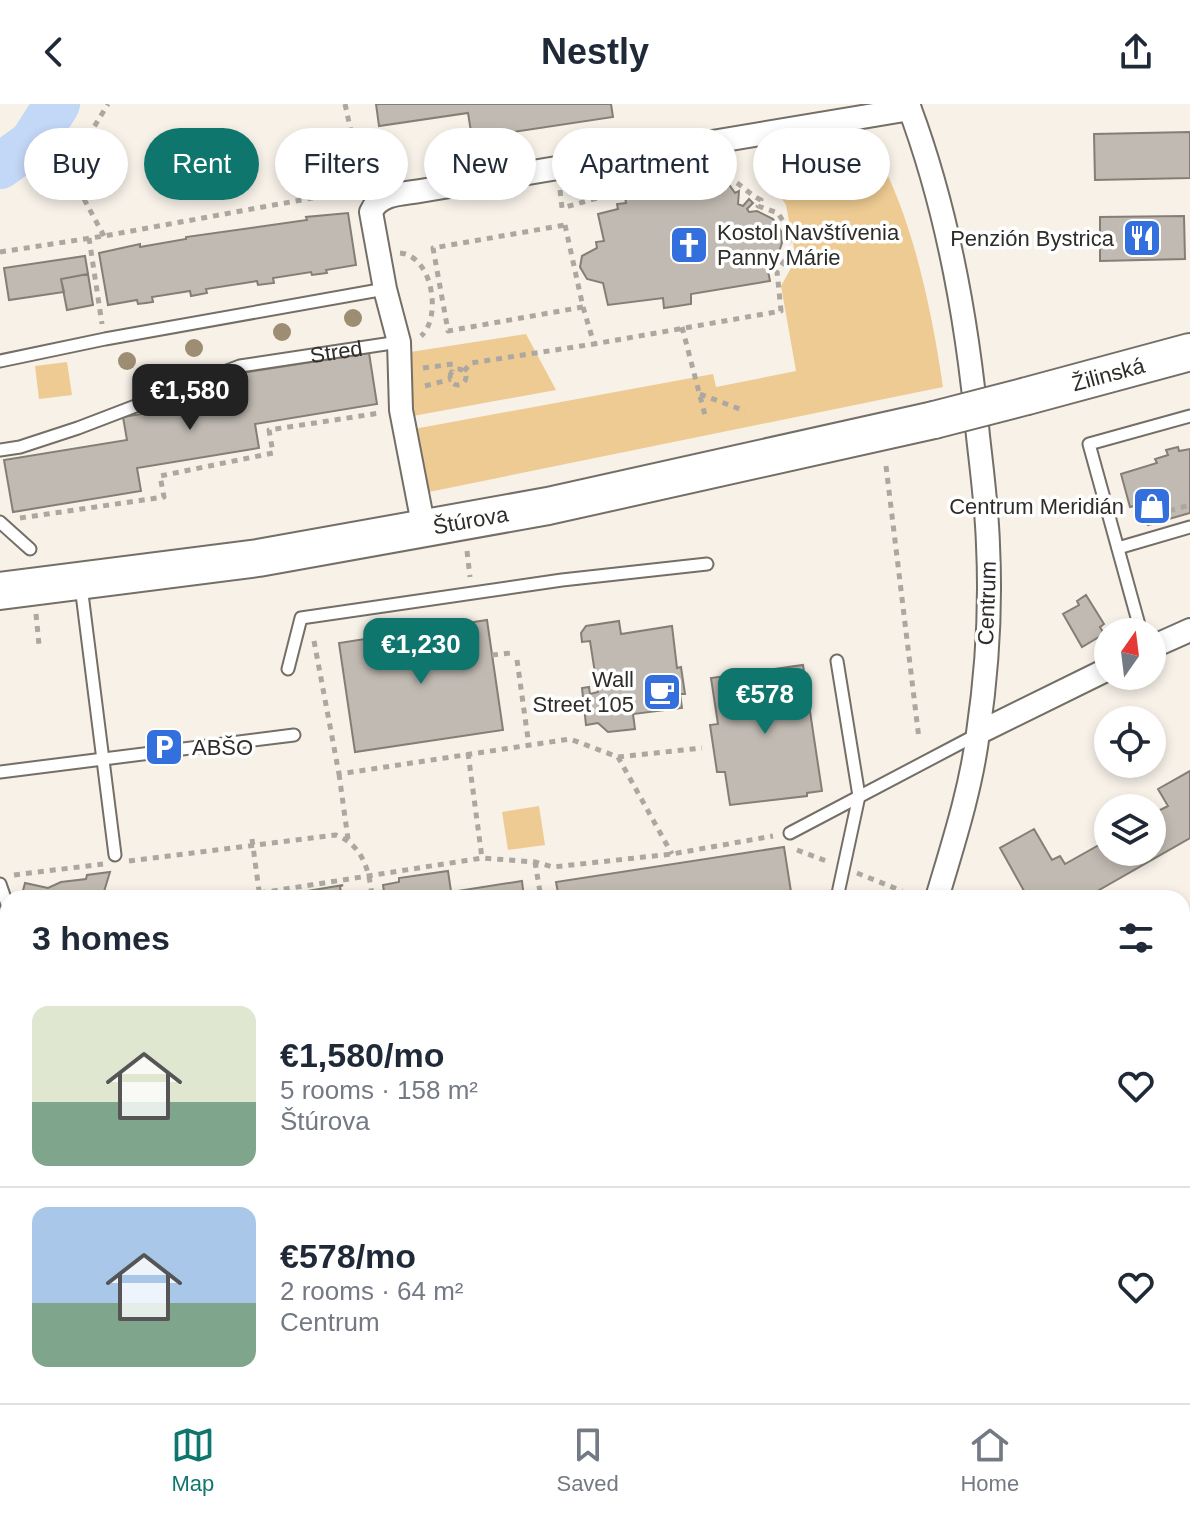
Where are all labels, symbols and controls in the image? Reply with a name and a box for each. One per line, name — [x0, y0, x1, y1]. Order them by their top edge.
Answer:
icon: back — [32, 30, 76, 74]
icon: share — [1114, 30, 1158, 74]
text: Nestly — [541, 31, 649, 72]
chip: Buy — [24, 128, 128, 200]
chip: Rent — [144, 128, 259, 200]
chip: Filters — [275, 128, 408, 200]
chip: New — [424, 128, 536, 200]
chip: Apartment — [552, 128, 737, 200]
chip: House — [753, 128, 890, 200]
restaurant icon: Penzión Bystrica — [1121, 217, 1163, 259]
place label: Kostol Navštívenia Panny Márie — [717, 220, 900, 270]
church icon: Kostol Navštívenia Panny Márie — [668, 224, 710, 266]
place label: Penzión Bystrica — [950, 226, 1115, 251]
street label: Stred — [308, 335, 364, 368]
street label: Žilinská — [1069, 352, 1148, 396]
pin: €1,580 — [125, 364, 255, 432]
text: €1,580 — [150, 375, 230, 405]
shop icon: Centrum Meridián — [1131, 485, 1173, 527]
place label: Centrum Meridián — [949, 494, 1124, 519]
street label: Štúrova — [431, 501, 511, 539]
street label: Centrum — [973, 560, 1001, 646]
pin: €1,230 — [356, 618, 486, 686]
north arrow — [1094, 618, 1166, 690]
map controls — [1094, 618, 1166, 866]
text: €1,230 — [381, 629, 461, 659]
place label: Wall Street 105 — [532, 667, 634, 717]
pin: €578 — [718, 668, 812, 736]
cafe icon: Wall Street 105 — [641, 671, 683, 713]
text: €578 — [736, 679, 794, 709]
button: locate — [1094, 706, 1166, 778]
parking icon: ABŠO — [143, 726, 185, 768]
place label: ABŠO — [192, 735, 253, 760]
button: layers — [1094, 794, 1166, 866]
icon: filters — [1114, 916, 1158, 960]
text: 3 homes — [32, 919, 170, 957]
text: €1,580/mo — [280, 1036, 444, 1074]
icon: home — [96, 1038, 192, 1134]
icon: heart — [1114, 1064, 1158, 1108]
text: 5 rooms · 158 m² — [280, 1075, 478, 1105]
text: Štúrova — [280, 1106, 370, 1136]
text: €578/mo — [280, 1237, 416, 1275]
icon: home — [96, 1239, 192, 1335]
icon: heart — [1114, 1265, 1158, 1309]
text: 2 rooms · 64 m² — [280, 1276, 464, 1306]
text: Centrum — [280, 1307, 380, 1337]
tab: Map — [171, 1423, 215, 1497]
tab: Saved — [556, 1423, 619, 1497]
tab: Home — [960, 1423, 1019, 1497]

